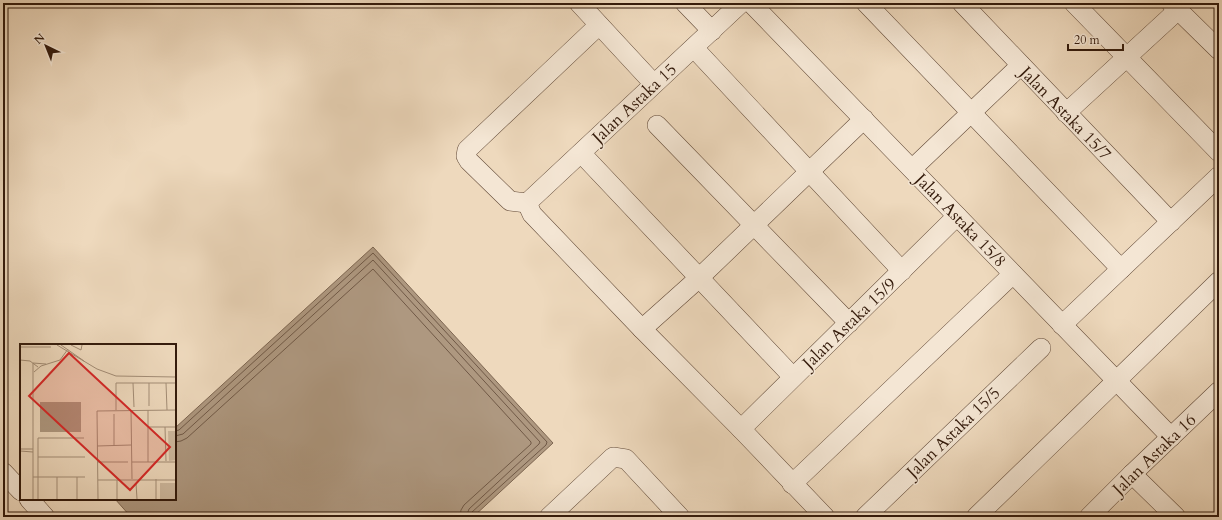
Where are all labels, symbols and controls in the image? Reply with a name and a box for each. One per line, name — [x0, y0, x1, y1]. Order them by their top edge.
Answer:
north arrow — [26, 26, 66, 66]
scale bar — [1068, 26, 1123, 52]
text: N — [31, 30, 48, 48]
text: 20 m — [1074, 32, 1101, 48]
street label: Jalan Astaka 15 — [585, 58, 682, 151]
street label: Jalan Astaka 15/7 — [1013, 59, 1117, 165]
street label: Jalan Astaka 15/8 — [908, 166, 1011, 272]
street label: Jalan Astaka 15/9 — [795, 272, 901, 376]
inset map — [20, 344, 176, 500]
street label: Jalan Astaka 15/5 — [899, 382, 1005, 485]
street label: Jalan Astaka 16 — [1105, 408, 1201, 502]

